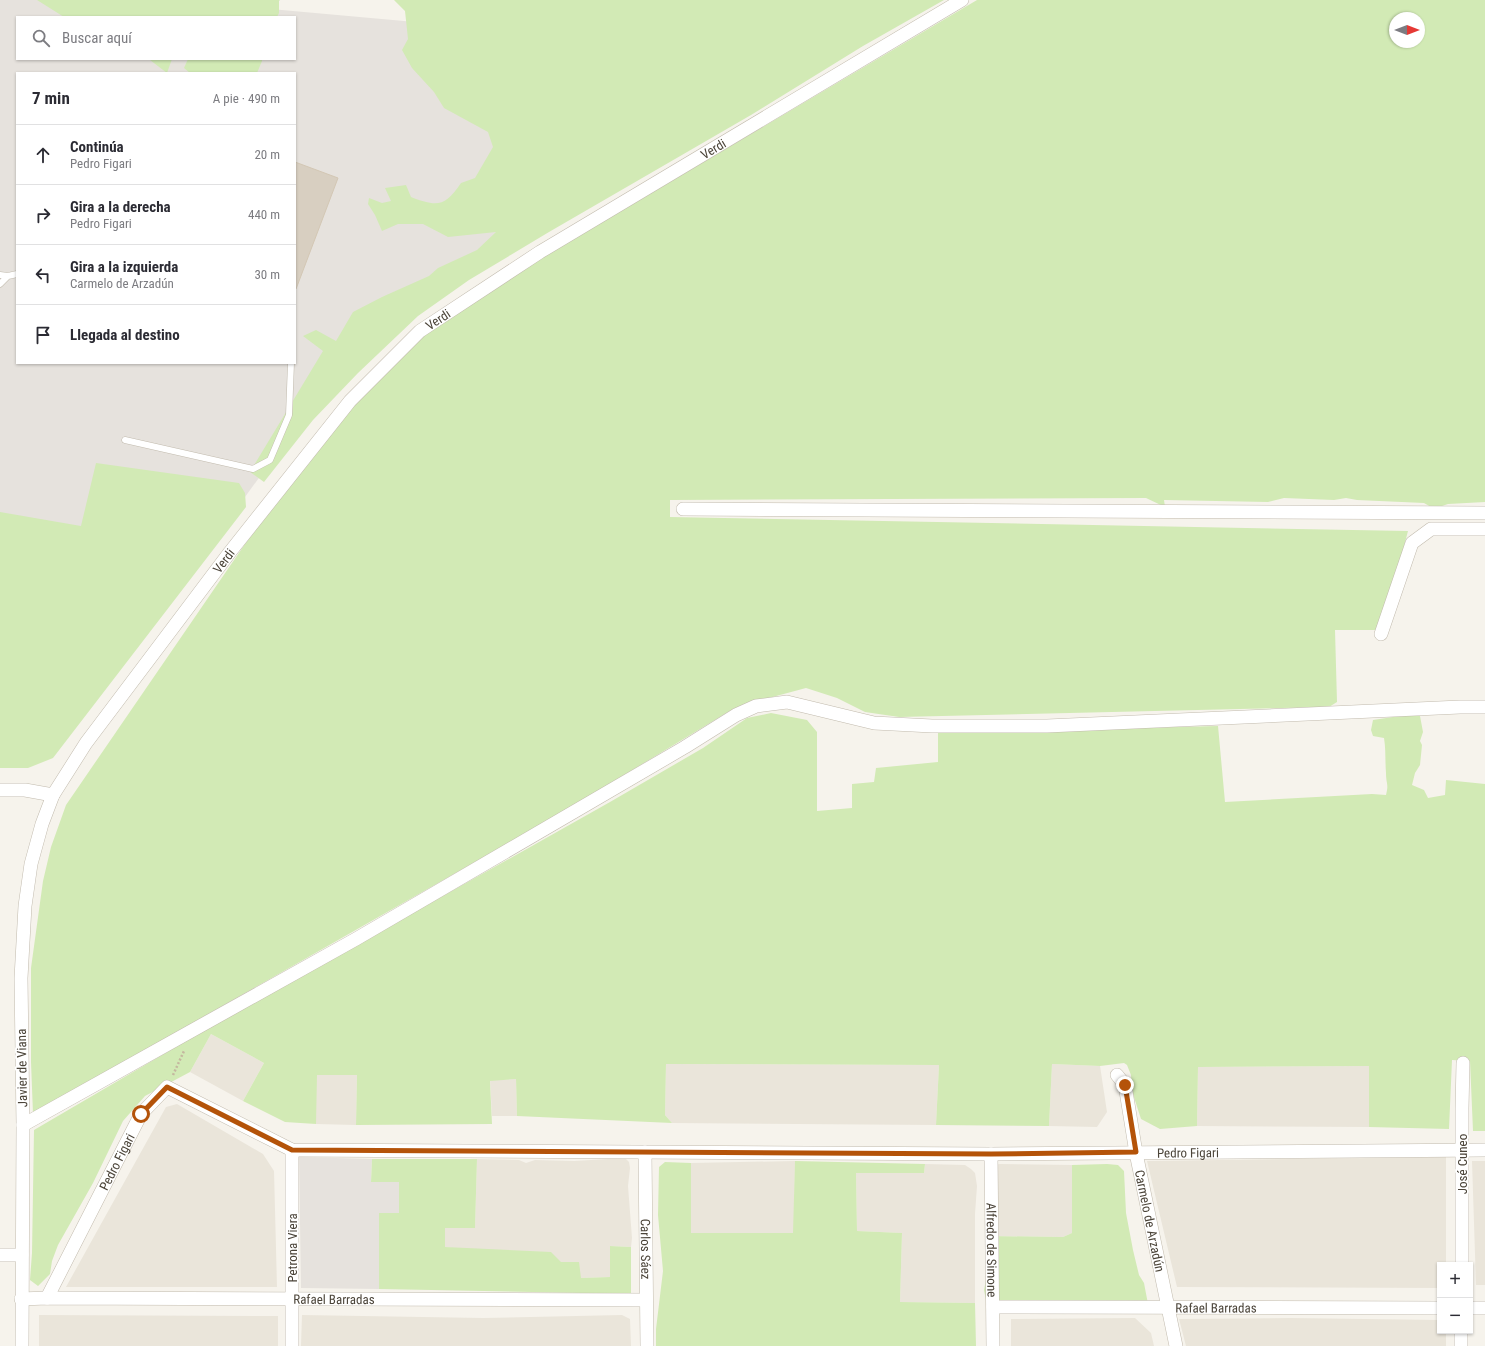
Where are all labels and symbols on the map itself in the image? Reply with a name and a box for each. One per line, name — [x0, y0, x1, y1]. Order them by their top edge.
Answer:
north arrow — [1389, 12, 1425, 48]
street label: Verdi — [698, 135, 728, 162]
street label: Verdi — [423, 306, 453, 333]
street label: Verdi — [210, 545, 237, 576]
street label: Javier de Viana — [14, 1029, 30, 1107]
route end — [1116, 1076, 1134, 1094]
route start — [132, 1105, 150, 1123]
street label: Pedro Figari — [96, 1131, 137, 1193]
street label: José Cuneo — [1455, 1134, 1470, 1194]
street label: Pedro Figari — [1157, 1145, 1219, 1160]
street label: Carmelo de Arzadún — [1132, 1168, 1168, 1273]
street label: Alfredo de Simone — [984, 1203, 1000, 1297]
street label: Petrona Viera — [285, 1213, 300, 1283]
street label: Carlos Sáez — [638, 1219, 654, 1280]
street label: Rafael Barradas — [293, 1291, 375, 1307]
street label: Rafael Barradas — [1175, 1300, 1257, 1315]

